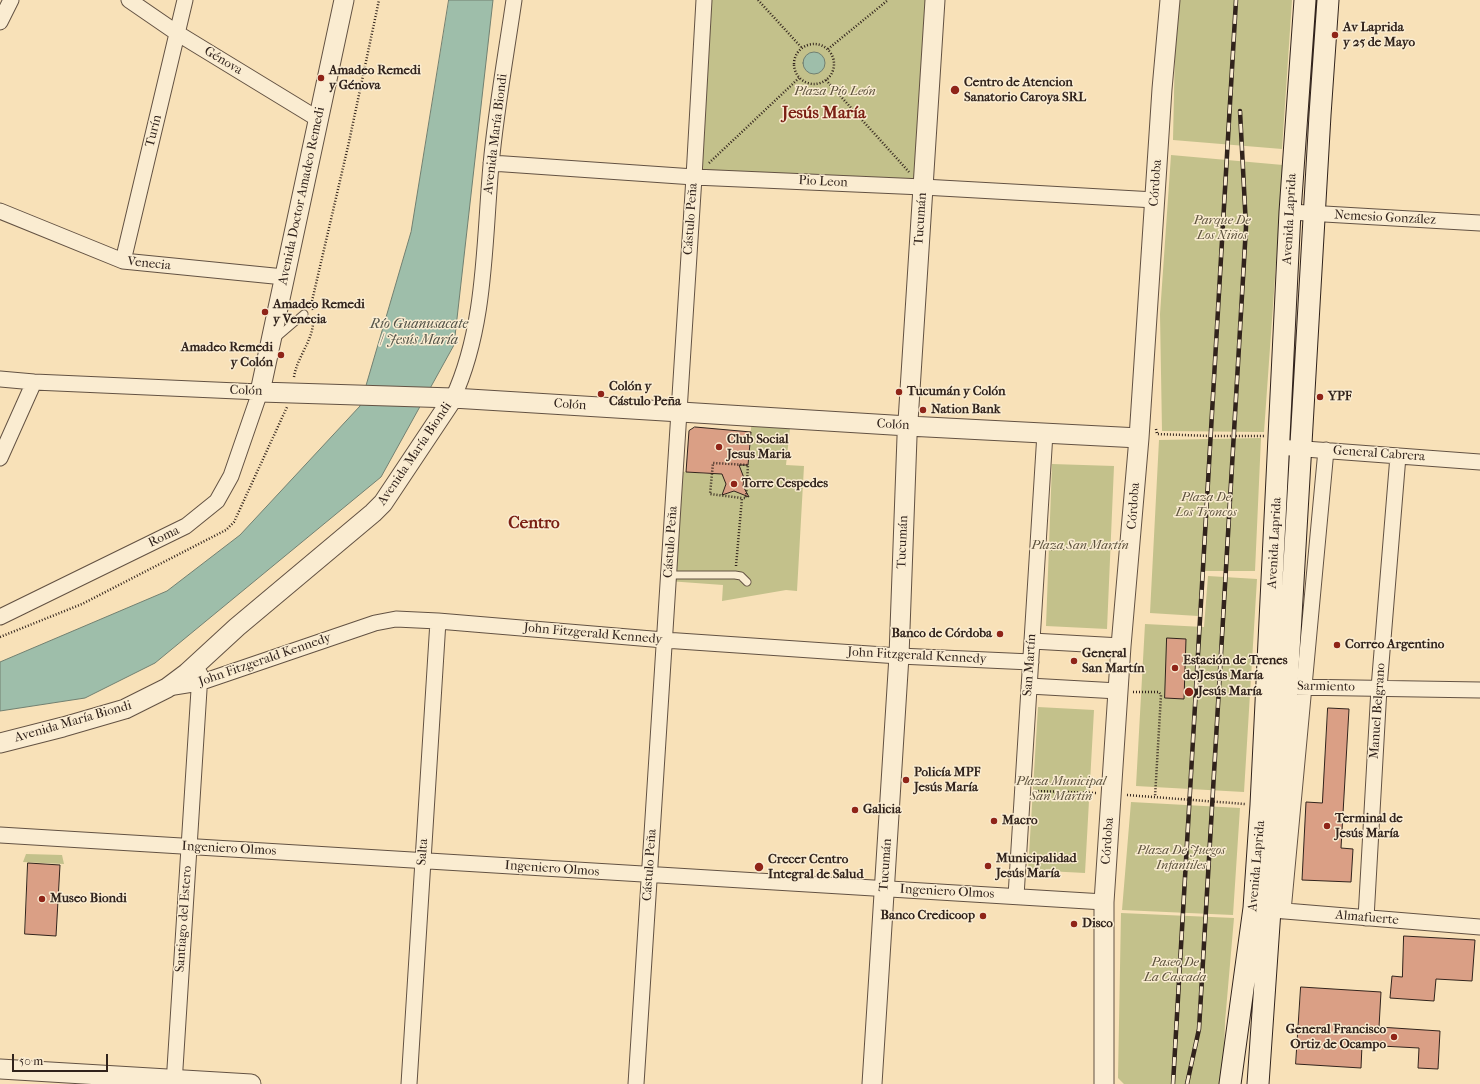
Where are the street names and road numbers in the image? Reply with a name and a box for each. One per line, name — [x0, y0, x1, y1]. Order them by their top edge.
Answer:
street label: Génova — [201, 44, 245, 78]
street label: Avenida María Biondi — [481, 73, 511, 195]
street label: Avenida Doctor Amadeo Remedi — [275, 106, 329, 286]
street label: Turín — [142, 113, 166, 149]
street label: Córdoba — [1147, 159, 1165, 207]
street label: Pio Leon — [798, 173, 848, 191]
street label: Avenida Laprida — [1280, 173, 1300, 265]
street label: Cástulo Peña — [681, 183, 701, 255]
street label: Tucumán — [911, 192, 931, 246]
street label: Nemesio González — [1334, 208, 1436, 228]
street label: Venecia — [126, 254, 172, 274]
street label: Colón — [229, 383, 263, 399]
street label: Colón — [553, 396, 587, 414]
street label: Avenida María Biondi — [375, 399, 455, 509]
street label: Colón — [876, 416, 910, 434]
street label: General Cabrera — [1332, 443, 1426, 465]
street label: Córdoba — [1125, 482, 1143, 530]
street label: Avenida Laprida — [1265, 497, 1285, 589]
street label: Cástulo Peña — [661, 506, 681, 578]
street label: Tucumán — [894, 515, 912, 569]
street label: Roma — [146, 523, 182, 551]
street label: John Fitzgerald Kennedy — [523, 620, 663, 648]
street label: John Fitzgerald Kennedy — [197, 630, 333, 690]
street label: San Martín — [1020, 633, 1040, 697]
street label: John Fitzgerald Kennedy — [847, 645, 987, 667]
street label: Manuel Belgrano — [1367, 662, 1389, 760]
street label: Sarmiento — [1297, 679, 1355, 695]
street label: Avenida María Biondi — [13, 698, 133, 746]
street label: Córdoba — [1099, 817, 1117, 865]
street label: Avenida Laprida — [1245, 820, 1269, 912]
street label: Cástulo Peña — [640, 829, 660, 901]
street label: Salta — [414, 838, 432, 866]
street label: Tucumán — [876, 838, 896, 892]
street label: Ingeniero Olmos — [181, 839, 277, 859]
street label: Ingeniero Olmos — [504, 858, 600, 880]
street label: Santiago del Estero — [172, 865, 196, 973]
street label: Ingeniero Olmos — [899, 882, 995, 902]
street label: Almafuerte — [1335, 907, 1399, 929]

